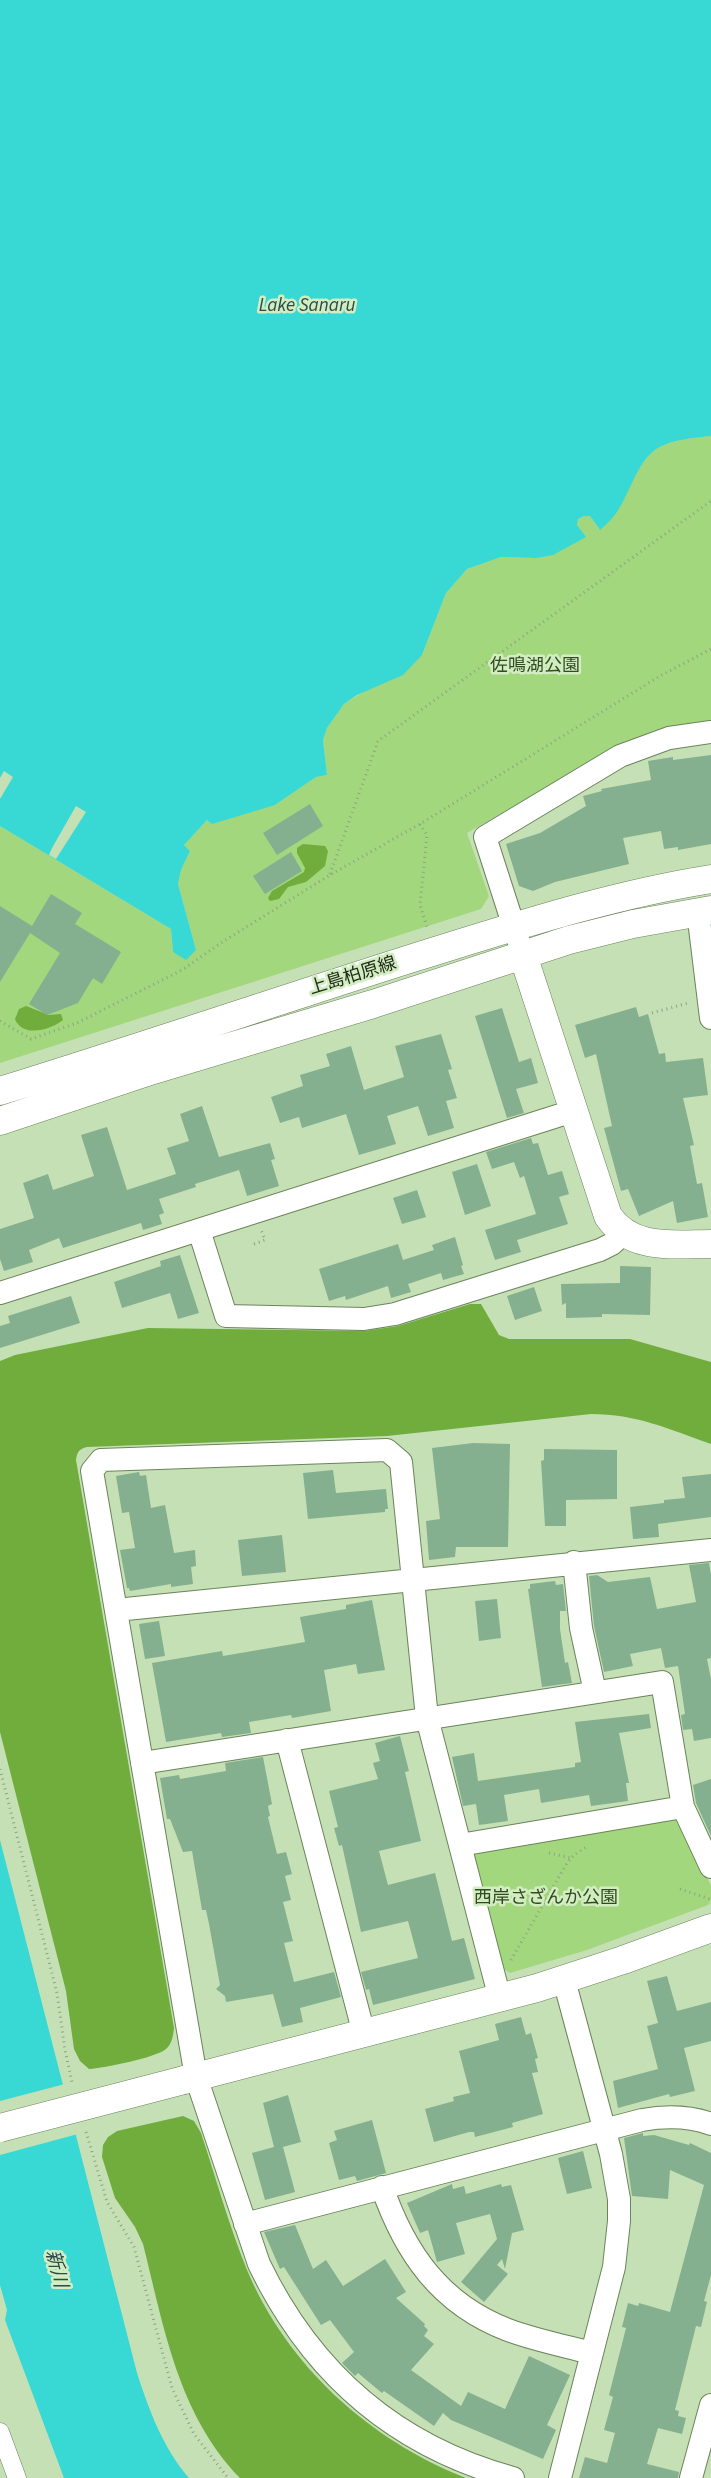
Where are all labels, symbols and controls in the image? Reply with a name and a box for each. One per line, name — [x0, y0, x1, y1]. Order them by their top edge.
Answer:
water label: Lake Sanaru — [259, 296, 355, 318]
park label: 佐鳴湖公園 — [490, 656, 580, 678]
street label: 上島柏原線 — [307, 954, 399, 1000]
park label: 西岸さざんか公園 — [474, 1888, 618, 1910]
water label: 新川 — [39, 2248, 71, 2290]

